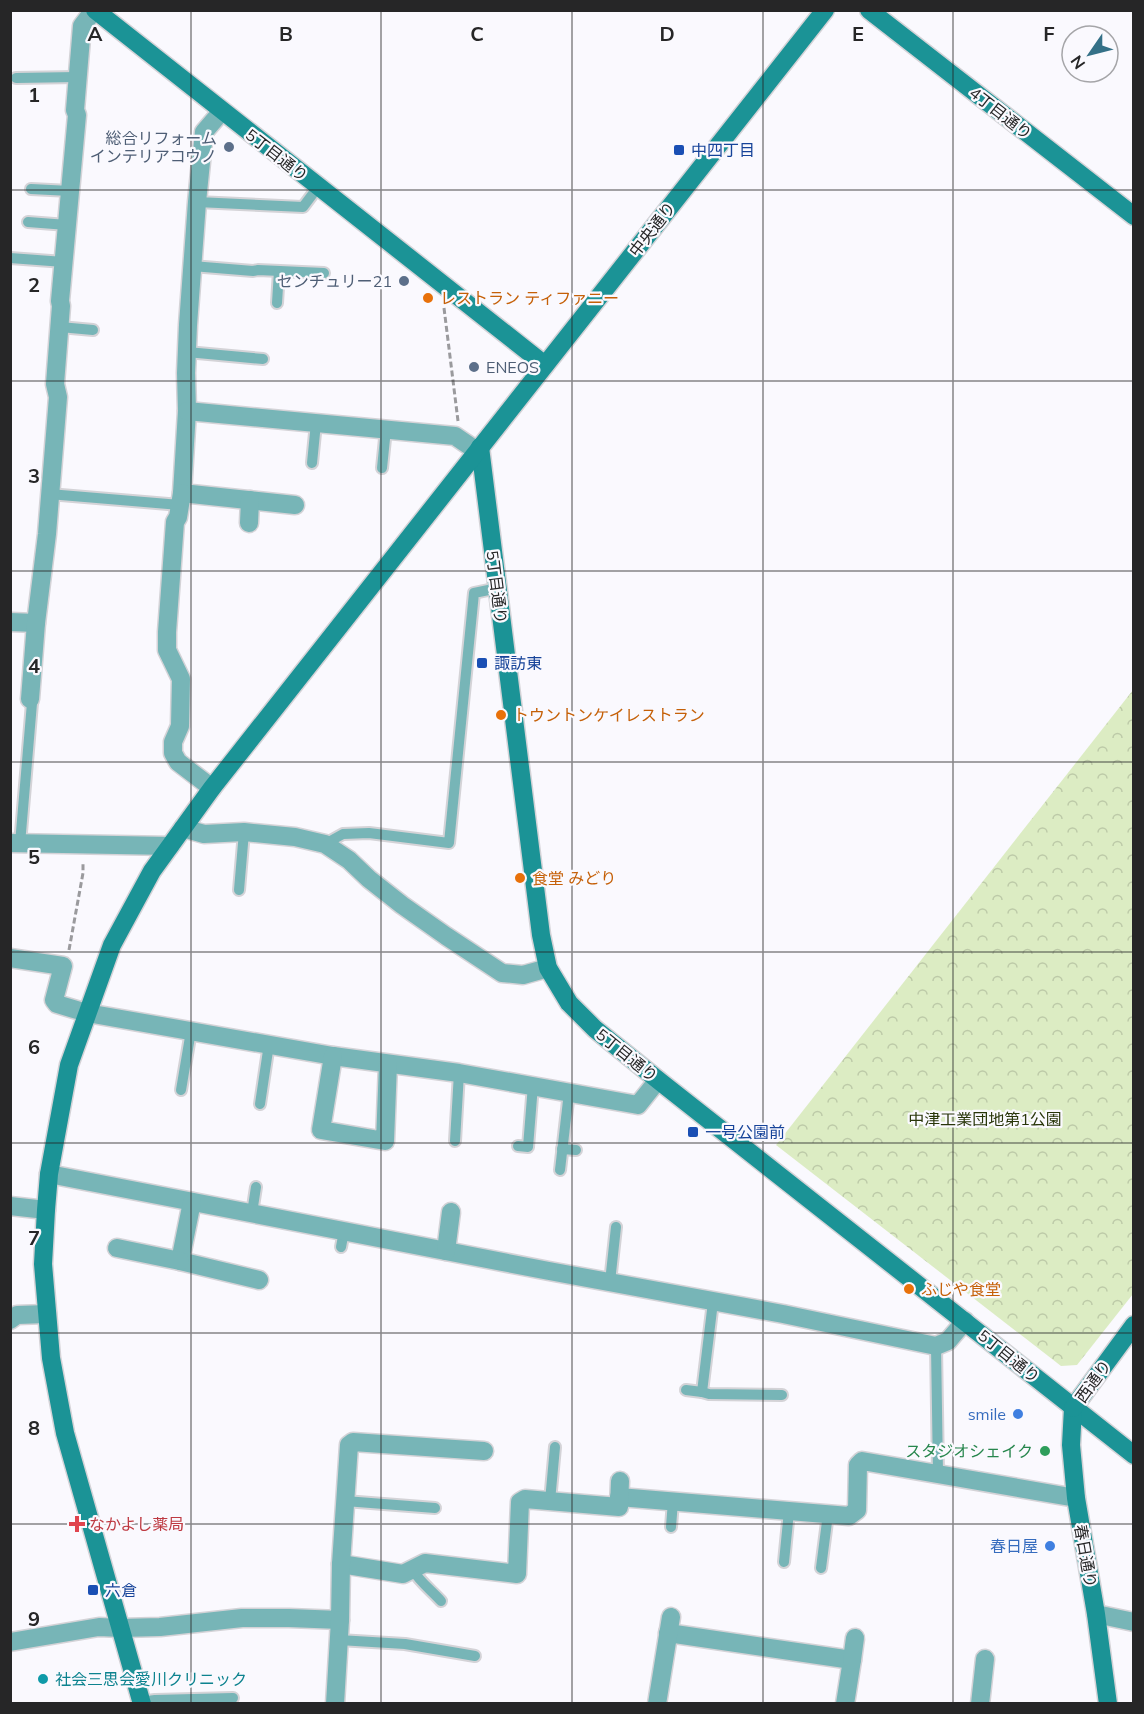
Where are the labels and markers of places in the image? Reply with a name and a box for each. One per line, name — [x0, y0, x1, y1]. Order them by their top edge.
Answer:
place label: 総合リフォーム インテリアコウノ — [90, 128, 217, 166]
marker: 総合リフォーム インテリアコウノ — [222, 140, 236, 154]
place label: 中四丁目 — [691, 140, 755, 160]
marker: 中四丁目 — [672, 143, 686, 157]
place label: センチュリー21 — [277, 271, 392, 291]
marker: センチュリー21 — [397, 274, 411, 288]
place label: レストラン ティファニー — [440, 288, 619, 308]
marker: レストラン ティファニー — [421, 291, 435, 305]
place label: ENEOS — [486, 357, 539, 377]
marker: ENEOS — [467, 360, 481, 374]
place label: 諏訪東 — [494, 653, 542, 673]
marker: 諏訪東 — [475, 656, 489, 670]
place label: トウントンケイレストラン — [513, 705, 705, 725]
marker: トウントンケイレストラン — [494, 708, 508, 722]
place label: 食堂 みどり — [532, 868, 616, 888]
marker: 食堂 みどり — [513, 871, 527, 885]
place label: 一号公園前 — [705, 1122, 785, 1142]
marker: 一号公園前 — [686, 1125, 700, 1139]
place label: ふじや食堂 — [921, 1279, 1001, 1299]
marker: ふじや食堂 — [902, 1282, 916, 1296]
place label: smile — [968, 1404, 1006, 1424]
marker: smile — [1011, 1407, 1025, 1421]
place label: スタジオシェイク — [905, 1441, 1033, 1461]
marker: スタジオシェイク — [1038, 1444, 1052, 1458]
place label: なかよし薬局 — [89, 1514, 184, 1534]
marker: なかよし薬局 — [70, 1517, 84, 1531]
place label: 春日屋 — [990, 1536, 1038, 1556]
marker: 春日屋 — [1043, 1539, 1057, 1553]
place label: 六倉 — [105, 1580, 137, 1600]
marker: 六倉 — [86, 1583, 100, 1597]
place label: 社会三思会愛川クリニック — [55, 1669, 247, 1689]
marker: 社会三思会愛川クリニック — [36, 1672, 50, 1686]

